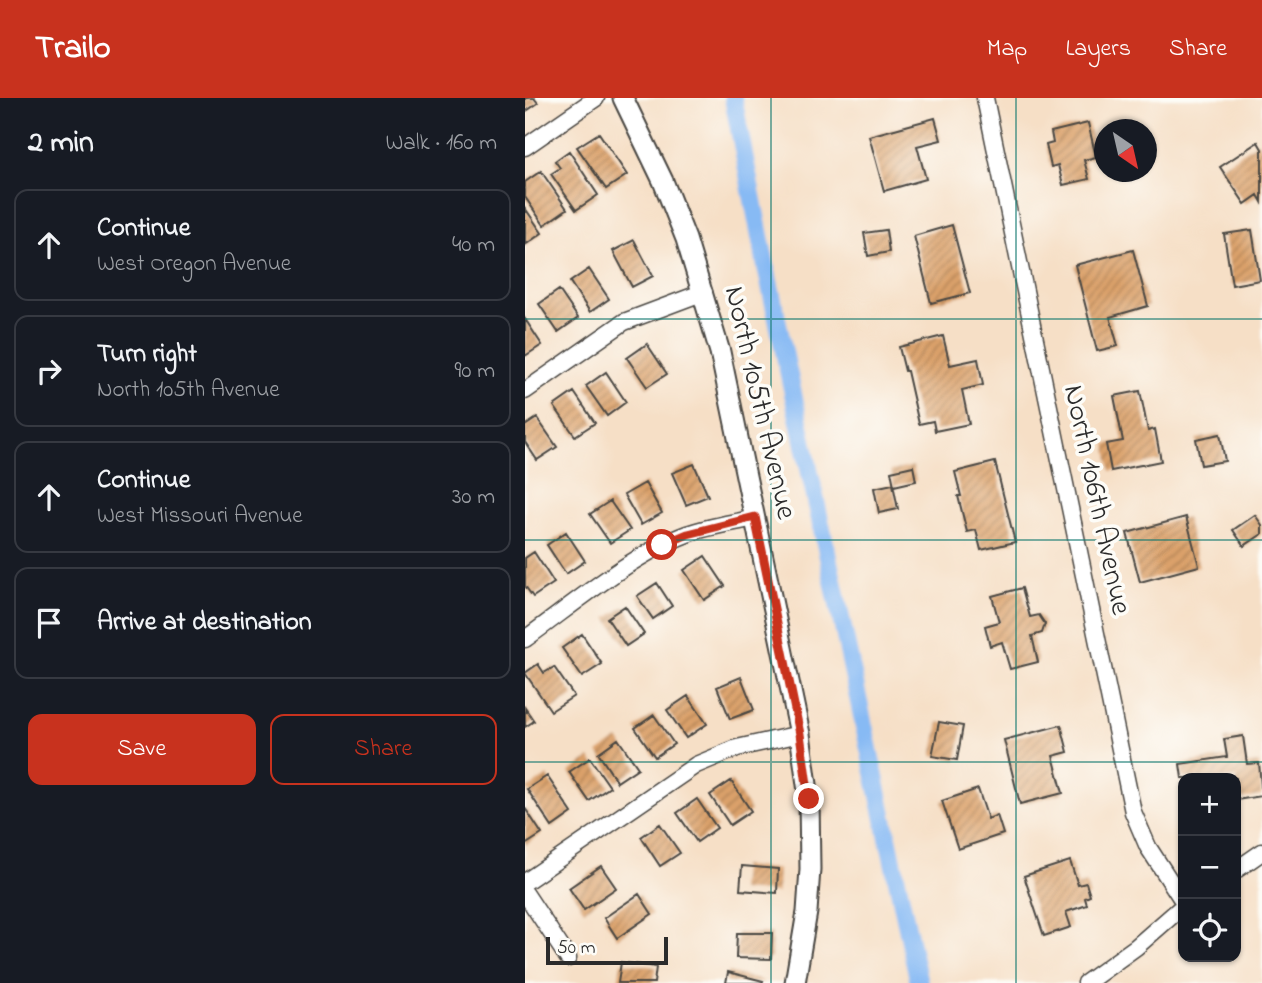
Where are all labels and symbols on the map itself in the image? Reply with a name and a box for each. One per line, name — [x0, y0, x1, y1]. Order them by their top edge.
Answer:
north arrow — [1094, 119, 1157, 182]
street label: North 105th Avenue — [711, 282, 807, 525]
street label: North 106th Avenue — [1050, 381, 1142, 620]
route start — [646, 529, 677, 560]
route end — [793, 783, 824, 814]
scale bar — [546, 934, 669, 966]

